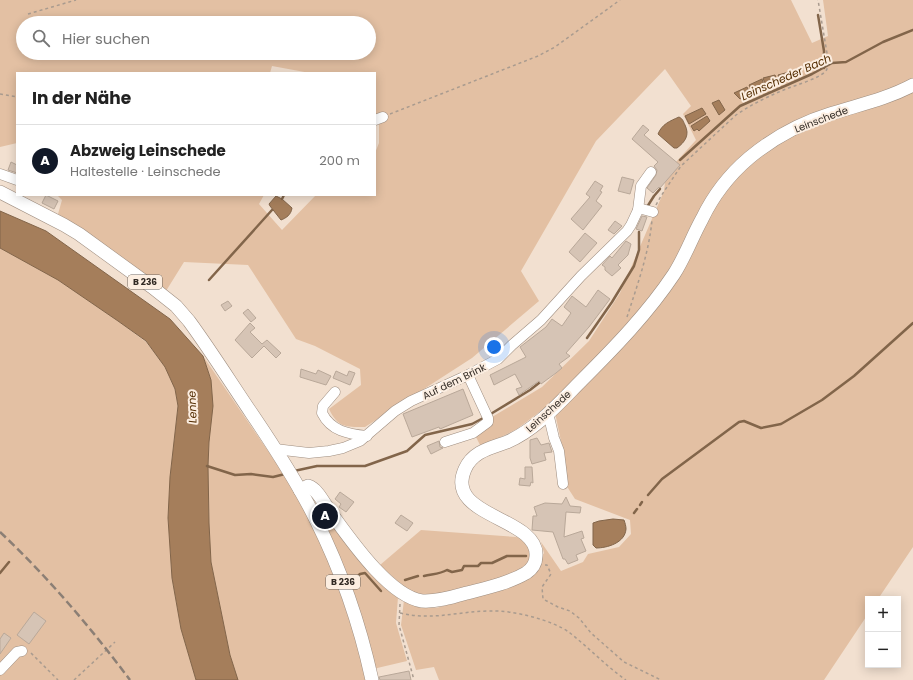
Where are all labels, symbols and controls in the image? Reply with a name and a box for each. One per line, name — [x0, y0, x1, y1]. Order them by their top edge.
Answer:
search box — [16, 16, 376, 60]
icon: search — [30, 27, 52, 49]
text: Hier suchen — [62, 28, 150, 49]
water label: Leinscheder Bach — [738, 50, 834, 104]
text: In der Nähe — [32, 86, 131, 110]
street label: Leinschede — [792, 102, 850, 137]
text: Abzweig Leinschede — [70, 140, 226, 161]
text: A — [40, 151, 50, 170]
text: 200 m — [319, 151, 360, 170]
text: Haltestelle · Leinschede — [70, 162, 221, 181]
road number: B 236 — [128, 275, 162, 289]
your location — [484, 337, 504, 357]
street label: Auf dem Brink — [420, 359, 489, 403]
street label: Leinschede — [522, 387, 574, 436]
water label: Lenne — [183, 390, 201, 424]
pin: A — [312, 501, 338, 531]
road number: B 236 — [326, 575, 360, 589]
map controls — [865, 596, 901, 668]
button: + — [865, 596, 901, 632]
button: − — [865, 632, 901, 668]

